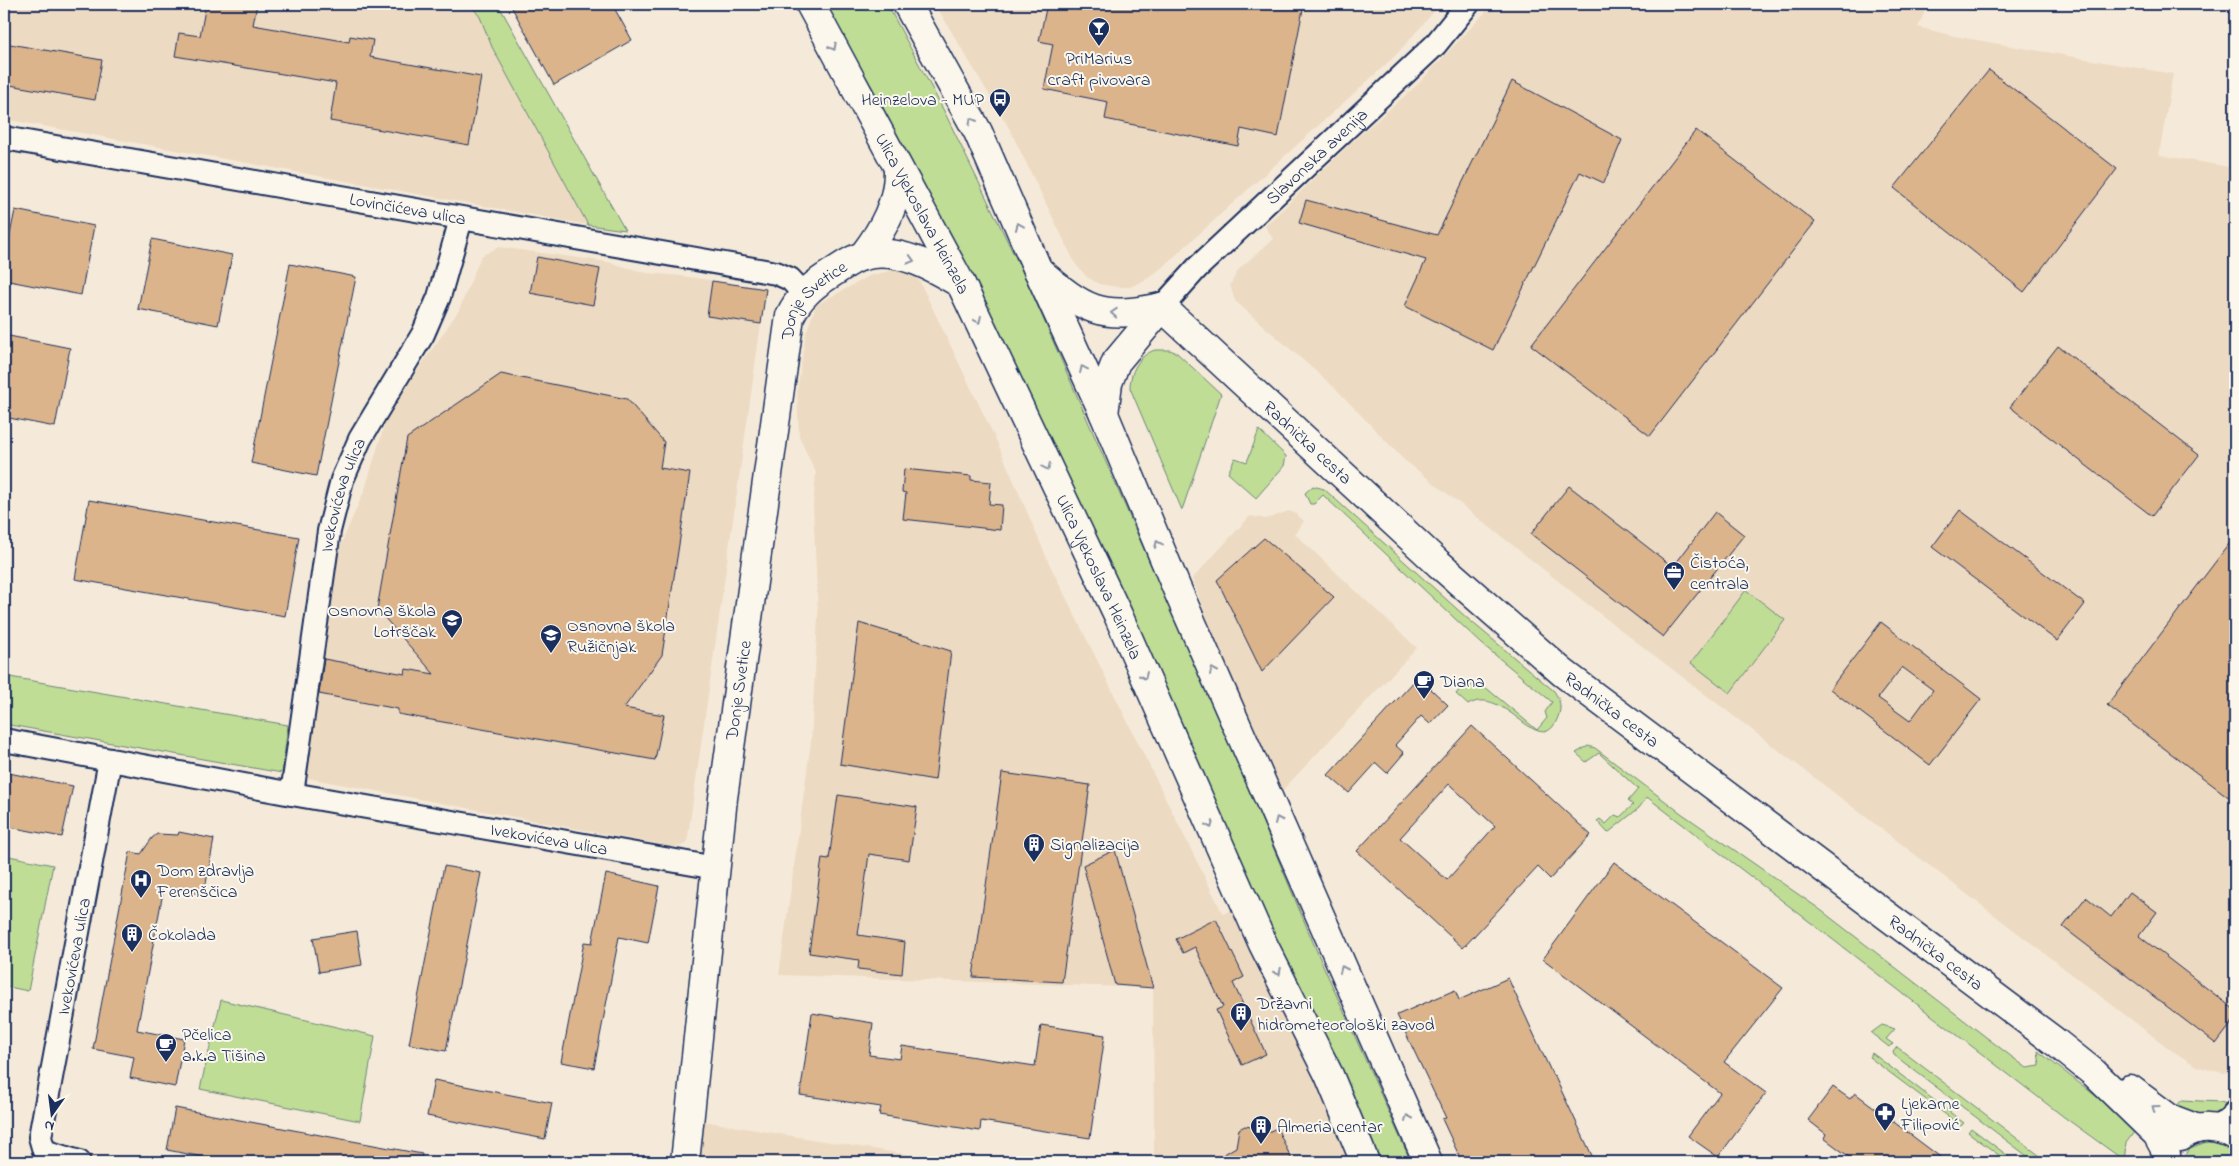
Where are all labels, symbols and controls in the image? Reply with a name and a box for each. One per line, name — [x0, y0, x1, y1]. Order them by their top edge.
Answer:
bar icon: PriMarius craft pivovara — [1087, 16, 1111, 47]
one-way arrow — [827, 41, 837, 50]
place label: PriMarius craft pivovara — [1048, 47, 1150, 94]
bus stop icon: Heinzelova - MUP — [988, 87, 1012, 118]
place label: Heinzelova - MUP — [861, 88, 985, 114]
street label: Slavonska avenija — [1261, 103, 1375, 212]
one-way arrow — [968, 117, 978, 126]
street label: Ulica Vjekoslava Heinzela — [867, 129, 975, 299]
street label: Lovinčićeva ulica — [347, 188, 468, 234]
one-way arrow — [1014, 222, 1025, 231]
one-way arrow — [906, 254, 914, 264]
street label: Donje Svetice — [776, 255, 854, 343]
one-way arrow — [1110, 307, 1118, 318]
one-way arrow — [971, 315, 982, 324]
one-way arrow — [1079, 365, 1090, 374]
street label: Radnička cesta — [1256, 396, 1357, 492]
street label: Ivekovićeva ulica — [315, 434, 374, 554]
one-way arrow — [1041, 462, 1051, 471]
street label: Ulica Vjekoslava Heinzela — [1048, 491, 1147, 664]
one-way arrow — [1154, 540, 1164, 549]
place label: Čistoća, centrala — [1690, 551, 1749, 598]
office icon: Čistoća, centrala — [1662, 560, 1686, 591]
place label: Osnovna škola Lotrščak — [328, 599, 436, 646]
school or university icon: Osnovna škola Lotrščak — [440, 608, 464, 639]
place label: Osnovna škola Ružičnjak — [567, 614, 675, 661]
school or university icon: Osnovna škola Ružičnjak — [539, 623, 563, 654]
street label: Donje Svetice — [720, 638, 760, 743]
one-way arrow — [1208, 667, 1219, 676]
street label: Radnička cesta — [1558, 667, 1664, 755]
cafe icon: Diana — [1412, 669, 1436, 700]
place label: Diana — [1439, 670, 1485, 696]
one-way arrow — [1138, 671, 1149, 680]
one-way arrow — [1274, 816, 1285, 825]
street label: Ivekovićeva ulica — [488, 818, 610, 864]
one-way arrow — [1204, 820, 1215, 829]
building icon: Signalizacija — [1022, 832, 1046, 863]
place label: Signalizacija — [1050, 833, 1140, 860]
place label: Dom zdravlja Ferenščica — [156, 859, 254, 906]
hospital icon: Dom zdravlja Ferenščica — [129, 868, 153, 899]
street label: Ivekovićeva ulica — [52, 896, 99, 1017]
street label: Radnička cesta — [1882, 910, 1988, 998]
building icon: Čokolada — [120, 922, 144, 953]
place label: Čokolada — [148, 923, 216, 949]
one-way arrow — [1339, 965, 1350, 974]
one-way arrow — [1272, 967, 1282, 976]
place label: Državni hidrometeorološki zavod — [1256, 992, 1435, 1039]
building icon: Državni hidrometeorološki zavod — [1229, 1001, 1253, 1032]
place label: Pčelica a.k.a Tišina — [182, 1023, 266, 1070]
cafe icon: Pčelica a.k.a Tišina — [154, 1032, 178, 1063]
north arrow — [28, 1088, 78, 1138]
place label: Ljekarne Filipović — [1900, 1092, 1960, 1139]
pharmacy icon: Ljekarne Filipović — [1873, 1101, 1897, 1132]
one-way arrow — [2152, 1105, 2161, 1113]
text: N — [42, 1114, 56, 1136]
building icon: Almeria centar — [1249, 1114, 1273, 1145]
one-way arrow — [1404, 1114, 1415, 1123]
place label: Almeria centar — [1277, 1115, 1383, 1141]

